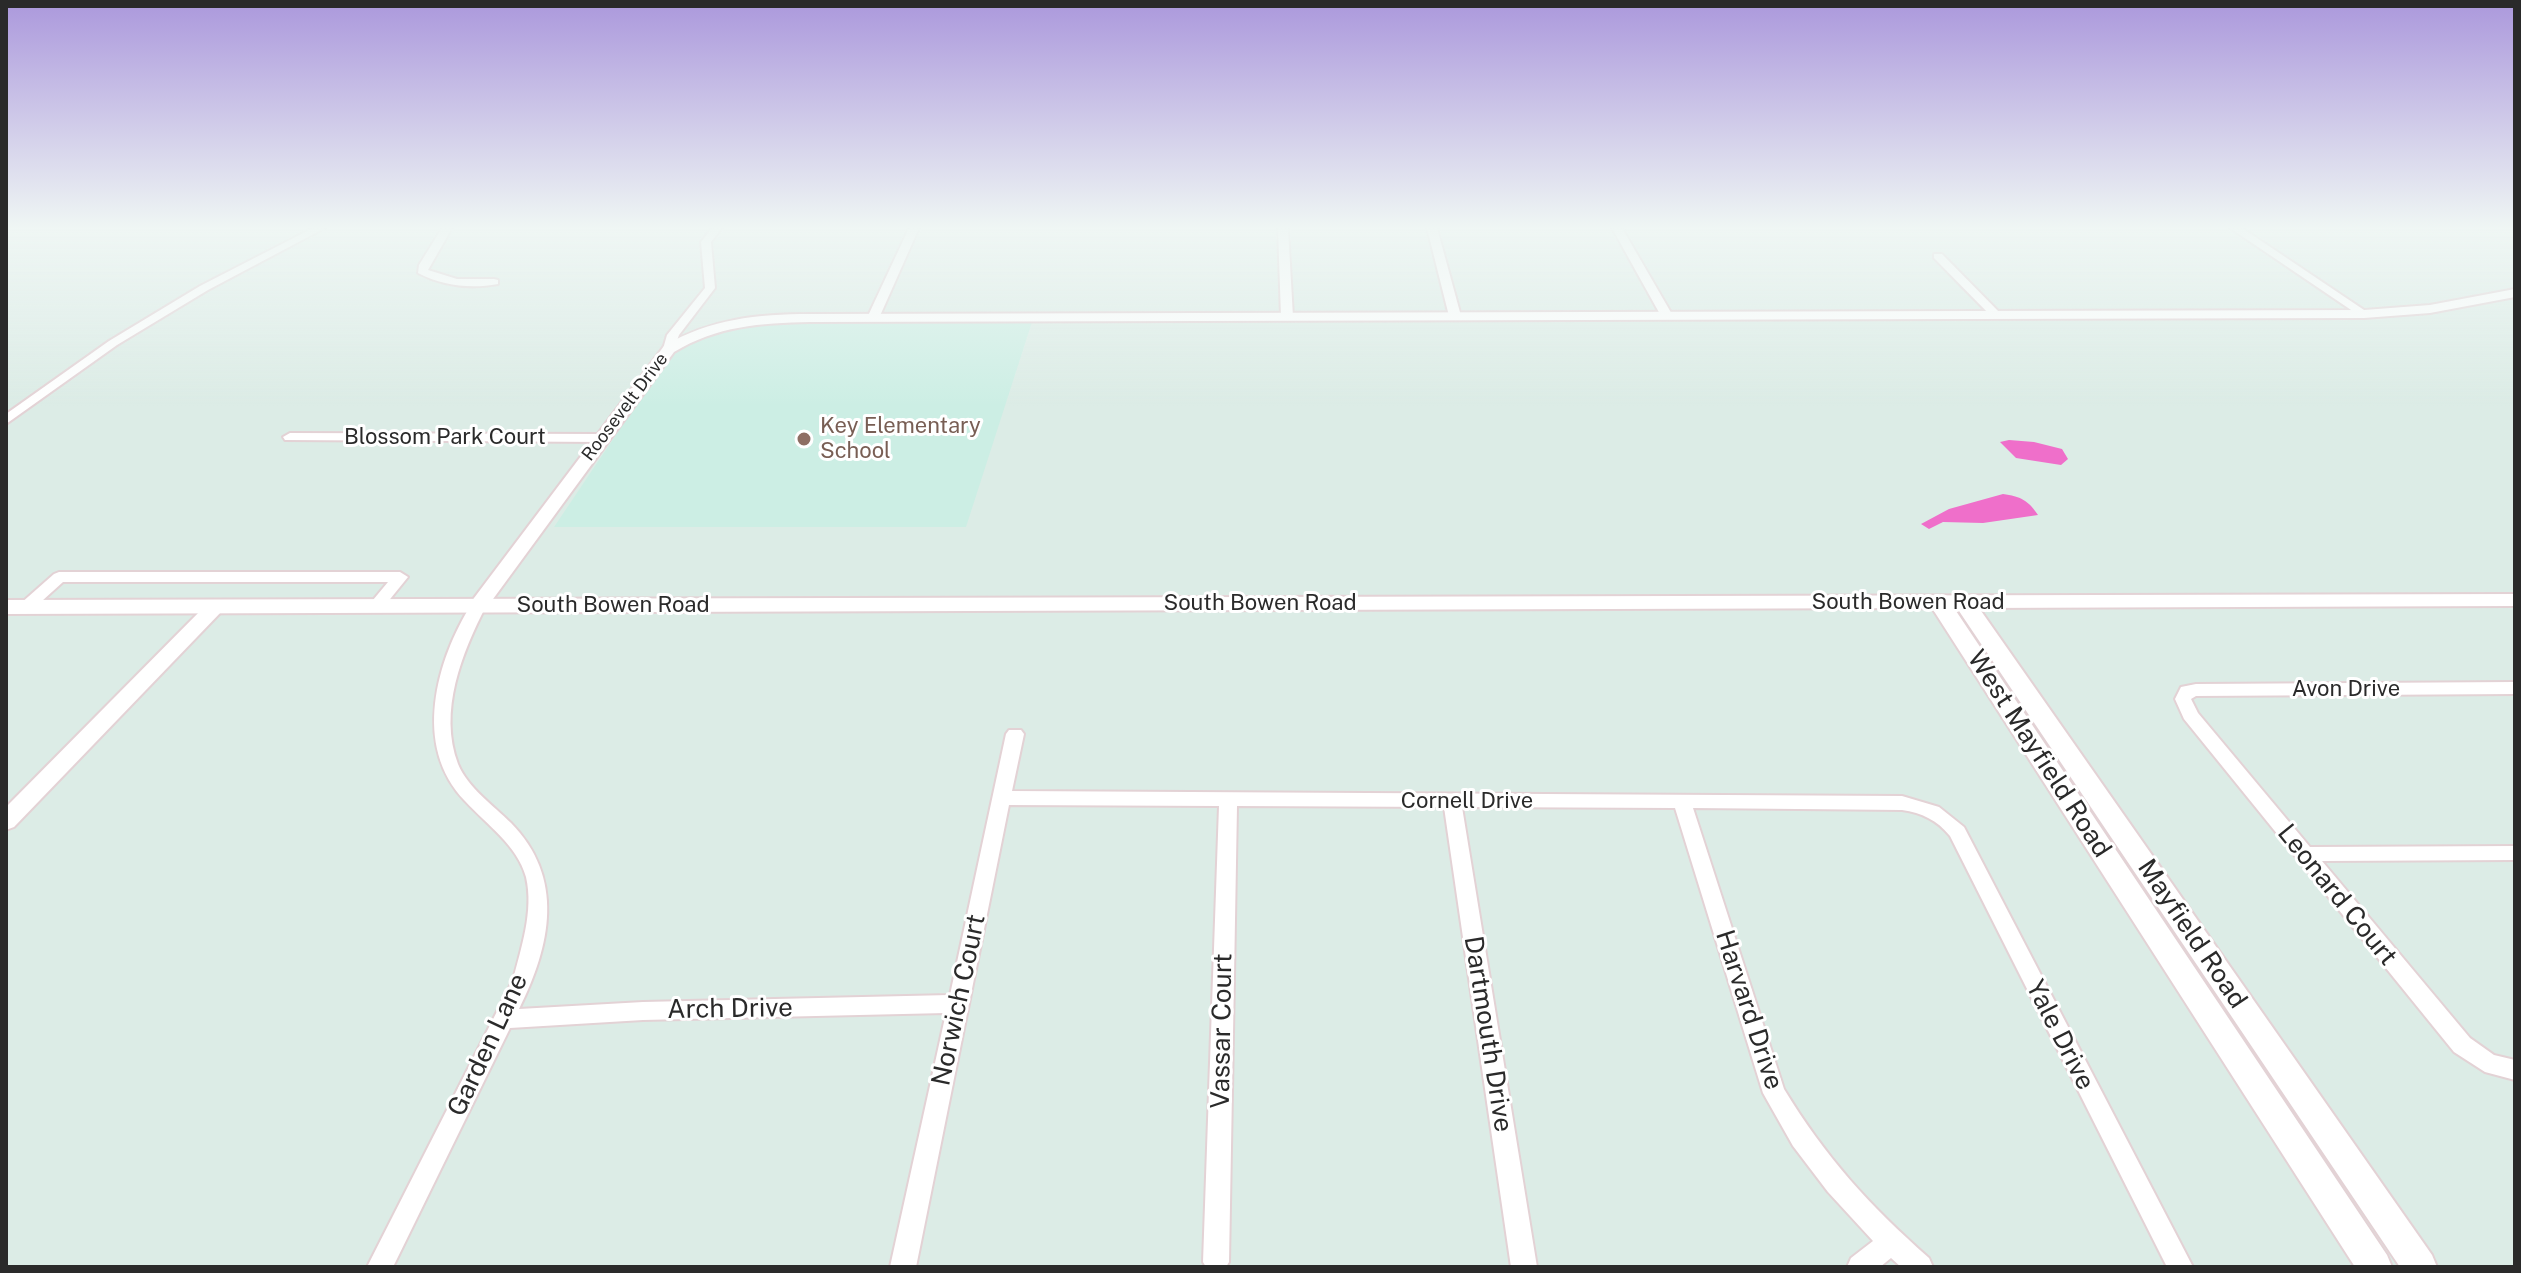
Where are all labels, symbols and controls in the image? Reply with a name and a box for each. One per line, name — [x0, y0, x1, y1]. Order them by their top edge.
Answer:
street label: Roosevelt Drive — [577, 349, 673, 465]
place label: Key Elementary School — [820, 413, 981, 464]
street label: Blossom Park Court — [344, 424, 546, 450]
marker: Key Elementary School — [795, 430, 813, 448]
street label: South Bowen Road — [1811, 589, 2005, 615]
street label: South Bowen Road — [1163, 590, 1357, 616]
street label: South Bowen Road — [516, 592, 710, 618]
street label: West Mayfield Road — [1960, 645, 2118, 863]
street label: Avon Drive — [2292, 676, 2400, 702]
street label: Cornell Drive — [1401, 788, 1533, 814]
street label: Leonard Court — [2271, 818, 2403, 972]
street label: Mayfield Road — [2131, 854, 2253, 1014]
street label: Norwich Court — [926, 912, 992, 1088]
street label: Harvard Drive — [1709, 926, 1789, 1094]
street label: Dartmouth Drive — [1457, 934, 1519, 1134]
street label: Vassar Court — [1205, 953, 1239, 1109]
street label: Garden Lane — [441, 969, 535, 1121]
street label: Yale Drive — [2019, 975, 2101, 1095]
street label: Arch Drive — [667, 992, 793, 1026]

